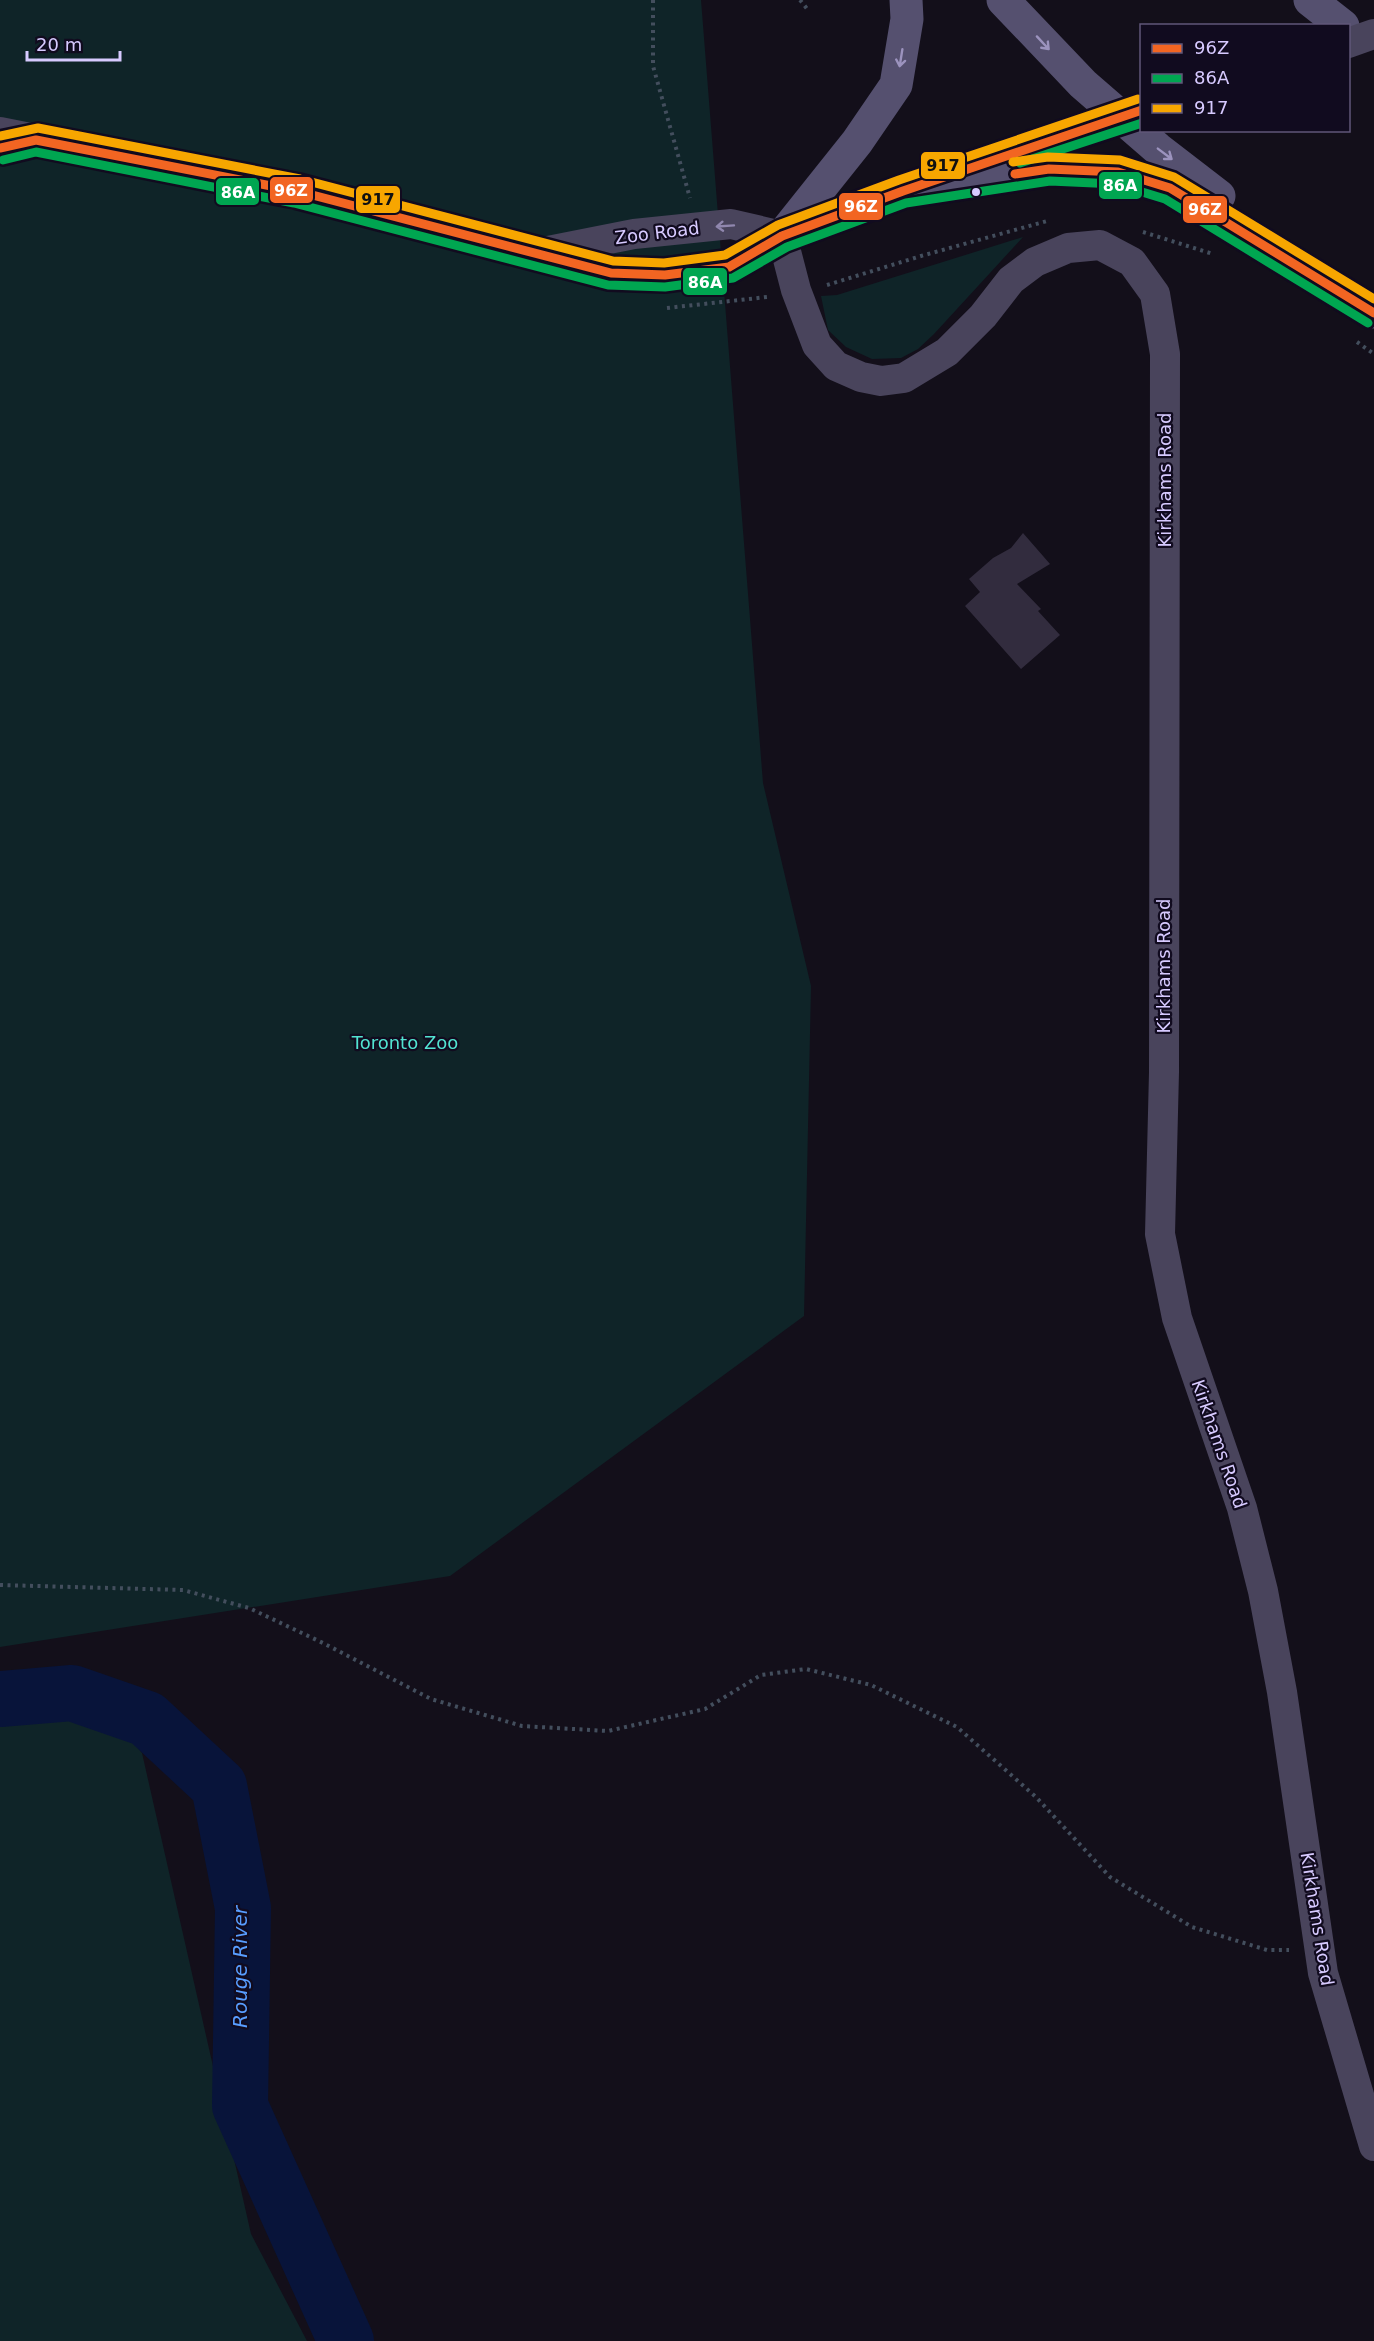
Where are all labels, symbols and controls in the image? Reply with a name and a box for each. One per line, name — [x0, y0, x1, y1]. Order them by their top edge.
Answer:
scale bar — [27, 24, 120, 62]
legend — [1140, 24, 1350, 132]
text: 20 m — [36, 34, 82, 55]
one-way arrow — [1036, 35, 1050, 50]
text: 96Z — [1194, 37, 1229, 58]
one-way arrow — [895, 48, 906, 67]
text: 86A — [1194, 67, 1230, 88]
text: 917 — [1194, 97, 1228, 118]
one-way arrow — [1156, 148, 1172, 161]
line badge: 917 — [920, 151, 966, 180]
text: 917 — [926, 156, 960, 175]
line badge: 86A — [1098, 171, 1143, 200]
line badge: 96Z — [269, 176, 314, 204]
text: 86A — [1103, 176, 1138, 195]
line badge: 86A — [215, 177, 260, 206]
text: 96Z — [274, 181, 308, 200]
text: 86A — [221, 183, 256, 202]
line badge: 917 — [355, 185, 401, 214]
unlabelled marker — [970, 186, 982, 198]
text: 917 — [361, 190, 395, 209]
line badge: 96Z — [838, 192, 884, 221]
line badge: 96Z — [1182, 195, 1228, 224]
text: 96Z — [844, 197, 878, 216]
text: 96Z — [1188, 200, 1222, 219]
street label: Zoo Road — [613, 217, 701, 248]
one-way arrow — [716, 220, 735, 231]
line badge: 86A — [682, 267, 728, 296]
text: 86A — [688, 273, 723, 292]
street label: Kirkhams Road — [1154, 413, 1175, 547]
street label: Kirkhams Road — [1153, 899, 1174, 1033]
park label: Toronto Zoo — [351, 1032, 458, 1053]
street label: Kirkhams Road — [1188, 1377, 1251, 1511]
street label: Kirkhams Road — [1297, 1851, 1338, 1987]
water label: Rouge River — [228, 1904, 252, 2028]

